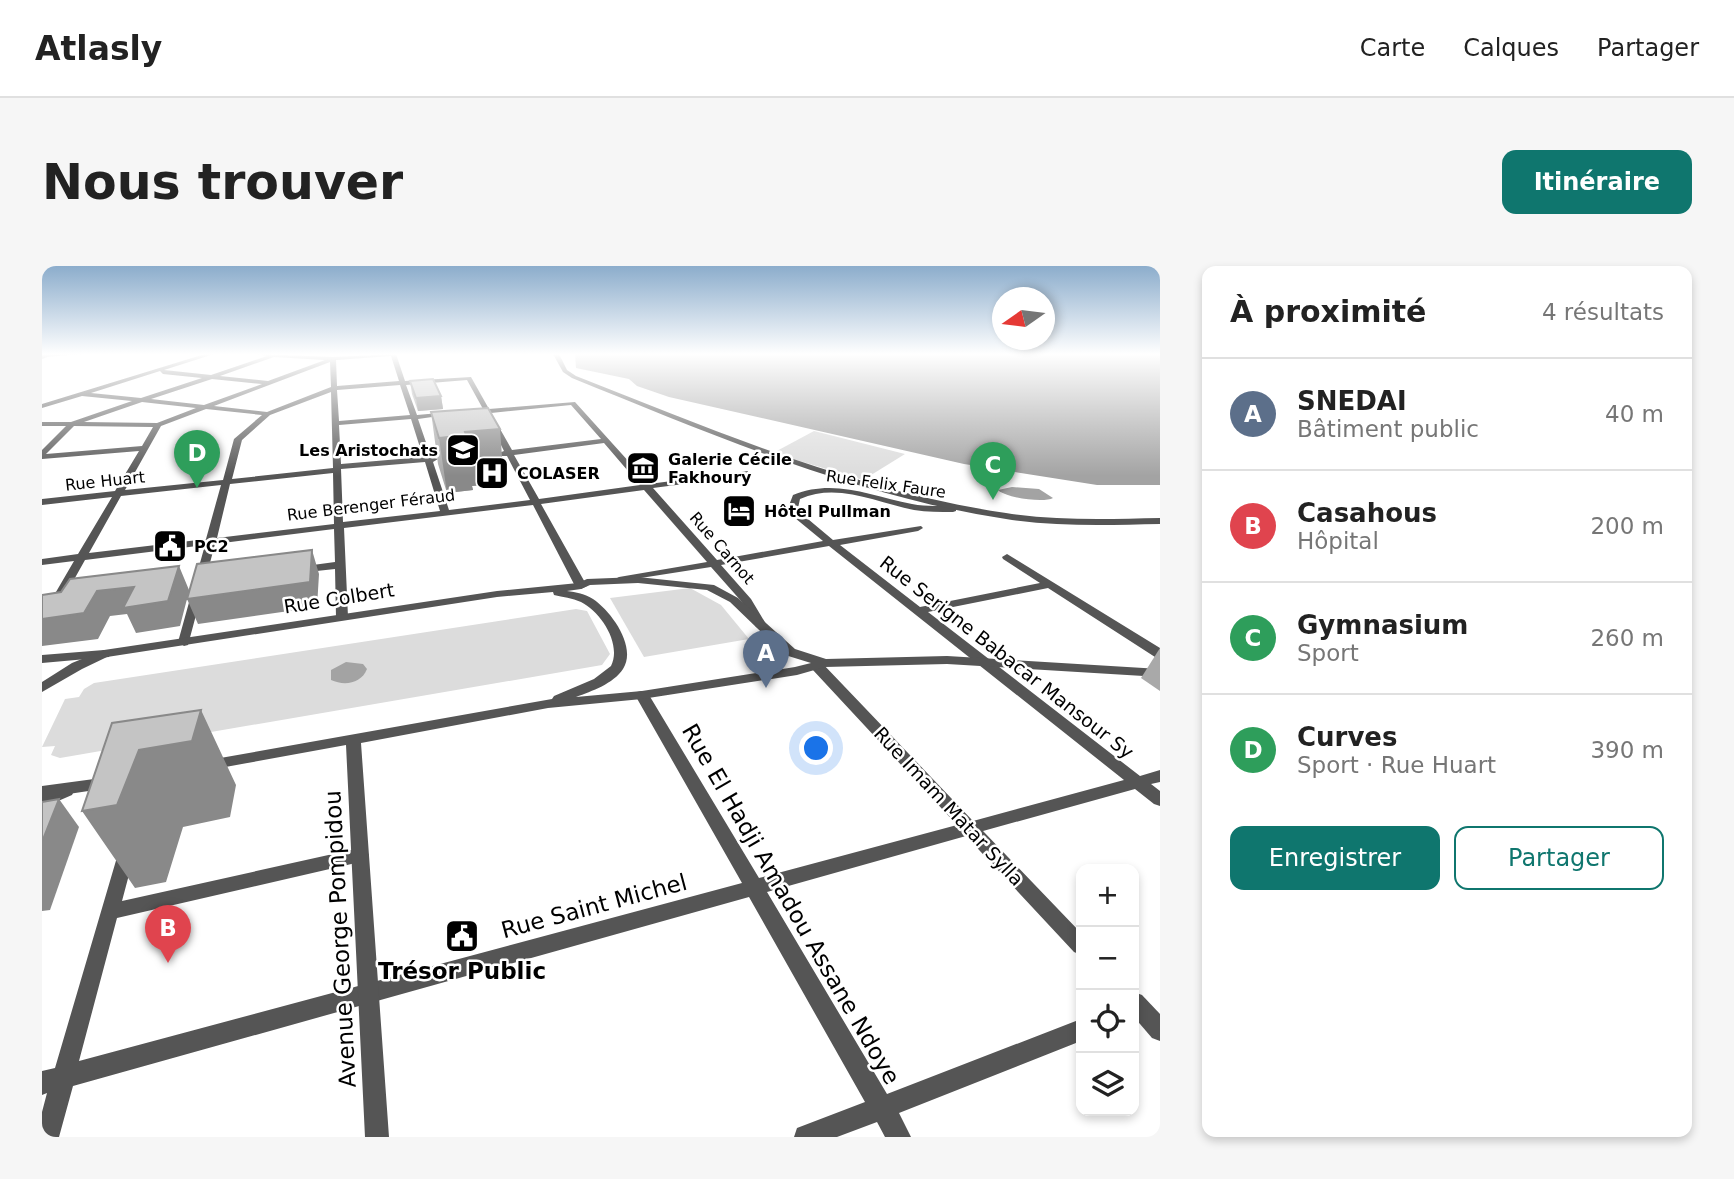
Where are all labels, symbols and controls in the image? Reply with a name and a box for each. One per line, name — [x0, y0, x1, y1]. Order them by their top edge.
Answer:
text: Atlasly — [35, 29, 162, 68]
text: Carte — [1360, 34, 1425, 62]
text: Calques — [1463, 34, 1559, 62]
text: Partager — [1597, 34, 1699, 62]
button: Itinéraire — [1502, 150, 1692, 214]
text: Nous trouver — [42, 154, 403, 211]
north arrow — [992, 287, 1055, 350]
text: À proximité — [1230, 294, 1426, 329]
text: 4 résultats — [1542, 299, 1664, 325]
text: SNEDAI — [1297, 386, 1407, 416]
text: A — [1244, 401, 1262, 427]
text: 40 m — [1605, 401, 1664, 427]
text: Bâtiment public — [1297, 416, 1479, 442]
pin: D — [174, 430, 220, 488]
school or university icon: Les Aristochats — [444, 431, 482, 469]
place label: Les Aristochats — [299, 441, 438, 460]
pin: C — [970, 442, 1016, 500]
museum icon: Galerie Cécile Fakhoury — [624, 449, 662, 487]
place label: Galerie Cécile Fakhoury — [668, 450, 792, 487]
hospital icon: COLASER — [473, 454, 511, 492]
place label: COLASER — [517, 464, 600, 483]
street label: Rue Felix Faure — [825, 466, 947, 502]
street label: Rue Huart — [64, 467, 146, 495]
street label: Rue Berenger Féraud — [286, 485, 456, 525]
hotel icon: Hôtel Pullman — [720, 492, 758, 530]
text: Casahous — [1297, 498, 1437, 528]
place label: Hôtel Pullman — [764, 502, 891, 521]
street label: Rue Carnot — [686, 508, 758, 588]
text: B — [1244, 513, 1262, 539]
text: 200 m — [1590, 513, 1664, 539]
public building icon: PC2 — [151, 527, 189, 565]
text: Hôpital — [1297, 528, 1379, 554]
place label: PC2 — [194, 537, 229, 556]
street label: Rue Serigne Babacar Mansour Sy — [876, 551, 1138, 763]
street label: Rue Colbert — [282, 578, 396, 618]
text: Gymnasium — [1297, 610, 1468, 640]
text: C — [1245, 625, 1261, 651]
text: 260 m — [1590, 625, 1664, 651]
pin: A — [743, 630, 789, 688]
text: Sport — [1297, 640, 1359, 666]
street label: Rue El Hadji Amadou Assane Ndoye — [677, 719, 905, 1089]
street label: Rue Imam Matar Sylla — [870, 722, 1028, 890]
text: Curves — [1297, 722, 1397, 752]
your location — [799, 731, 833, 765]
text: D — [1243, 737, 1263, 763]
text: 390 m — [1590, 737, 1664, 763]
text: Sport · Rue Huart — [1297, 752, 1496, 778]
street label: Avenue George Pompidou — [319, 790, 361, 1088]
button: Enregistrer — [1230, 826, 1440, 890]
button: Partager — [1454, 826, 1664, 890]
map controls — [1076, 864, 1139, 1116]
button: + — [1076, 864, 1139, 927]
street label: Rue Saint Michel — [498, 869, 690, 943]
pin: B — [145, 905, 191, 963]
public building icon: Trésor Public — [443, 917, 481, 955]
button: − — [1076, 927, 1139, 990]
place label: Trésor Public — [378, 958, 546, 984]
button: locate — [1076, 990, 1139, 1053]
button: layers — [1076, 1053, 1139, 1116]

